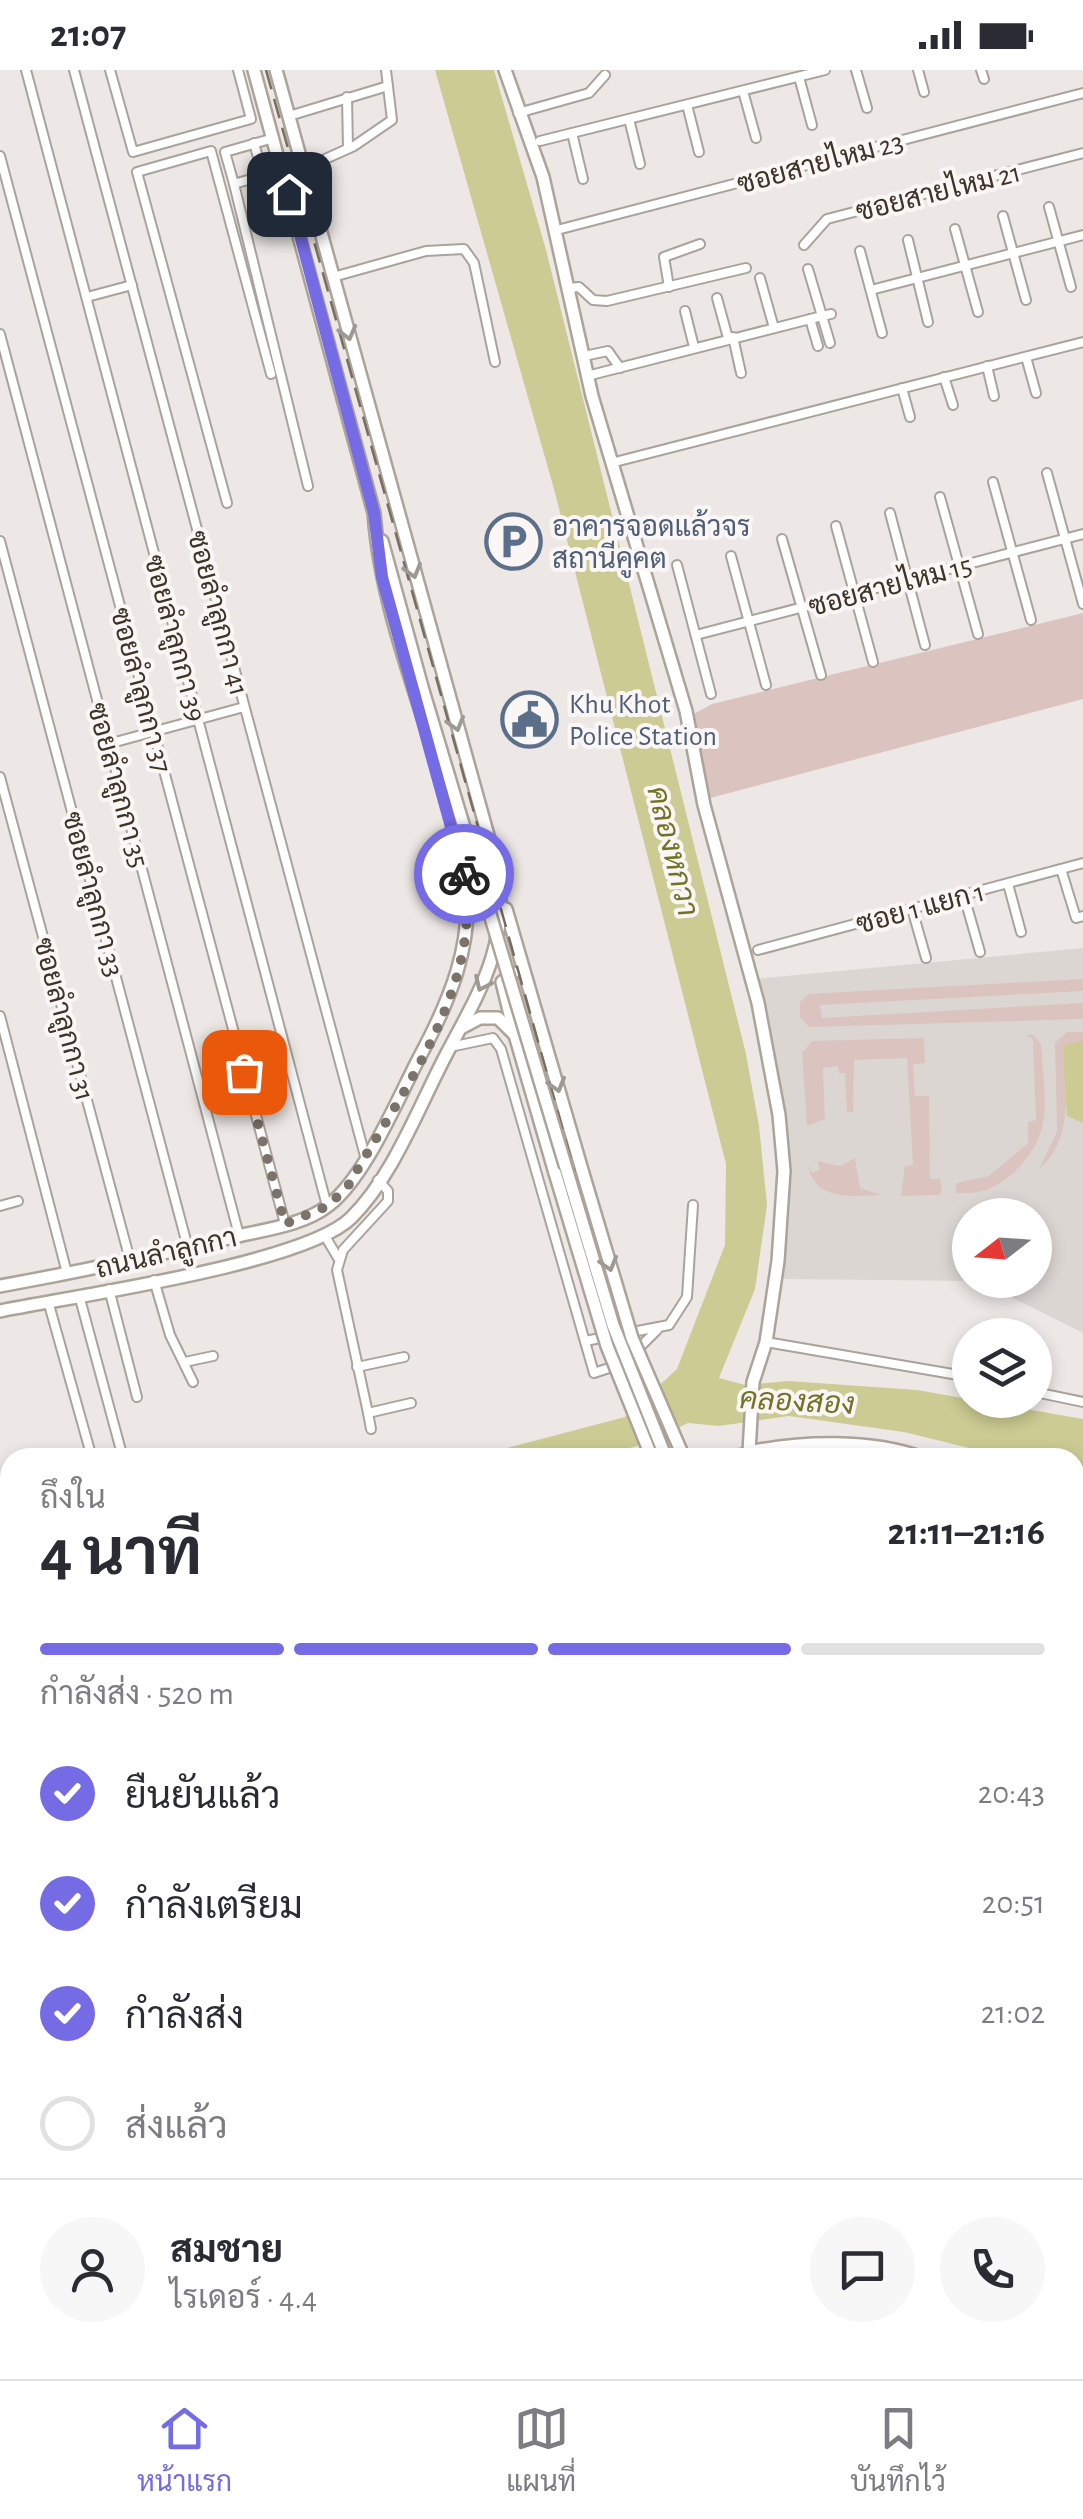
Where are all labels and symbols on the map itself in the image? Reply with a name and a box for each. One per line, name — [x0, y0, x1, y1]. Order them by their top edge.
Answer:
street label: ซอยสายไหม 23 — [733, 122, 906, 200]
pin — [247, 152, 332, 237]
street label: ซอยสายไหม 21 — [852, 152, 1024, 227]
one-way arrow — [336, 324, 357, 341]
place label: อาคารจอดแล้วจร สถานีคูคต — [552, 508, 751, 578]
parking icon: อาคารจอดแล้วจร สถานีคูคต — [483, 512, 543, 572]
street label: ซอยลำลูกกา 41 — [178, 527, 256, 700]
street label: ซอยสายไหม 15 — [804, 545, 975, 622]
street label: ซอยลำลูกกา 39 — [135, 551, 214, 726]
one-way arrow — [401, 562, 422, 580]
street label: ซอยลำลูกกา 37 — [101, 604, 179, 777]
public building icon: Khu Khot Police Station — [500, 689, 560, 749]
place label: Khu Khot Police Station — [569, 691, 717, 751]
street label: ซอยลำลูกกา 35 — [78, 699, 156, 872]
one-way arrow — [444, 715, 465, 732]
water label: คลองหกวา — [641, 783, 703, 919]
street label: ซอยลำลูกกา 33 — [53, 808, 131, 981]
courier — [414, 824, 514, 924]
street label: ซอย 1 แยก 1 — [854, 878, 987, 939]
street label: ซอยลำลูกกา 31 — [24, 934, 102, 1105]
one-way arrow — [474, 974, 494, 992]
pin — [202, 1030, 287, 1115]
one-way arrow — [546, 1076, 567, 1093]
north arrow — [952, 1198, 1052, 1298]
street label: ถนนลำลูกกา — [92, 1220, 241, 1288]
one-way arrow — [597, 1255, 618, 1272]
water label: คลองสอง — [739, 1384, 855, 1420]

